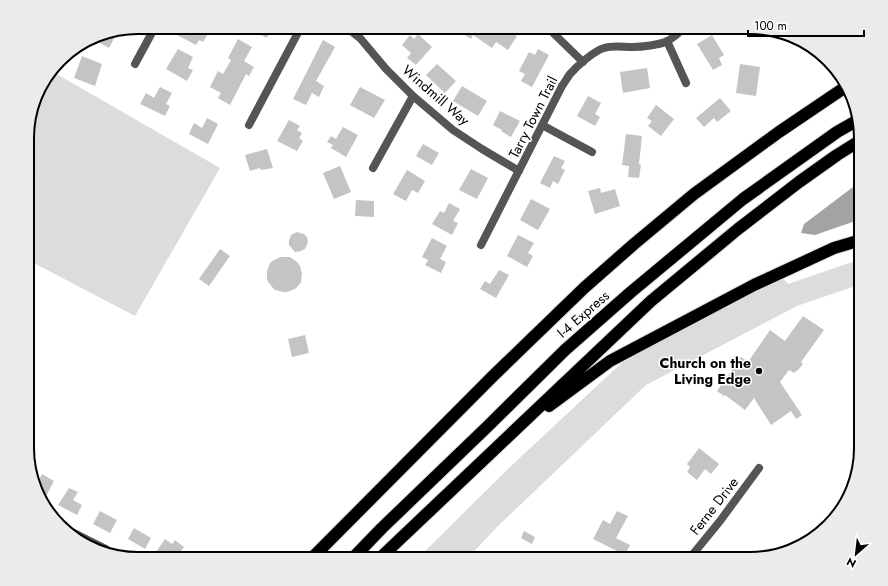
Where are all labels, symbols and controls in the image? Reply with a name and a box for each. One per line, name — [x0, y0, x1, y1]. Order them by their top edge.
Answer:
scale bar — [748, 12, 864, 38]
text: 100 m — [754, 17, 787, 35]
street label: Windmill Way — [398, 60, 475, 130]
street label: Tarry Town Trail — [504, 73, 562, 161]
street label: I-4 Express — [553, 285, 614, 342]
place label: Church on the Living Edge — [660, 353, 751, 389]
marker: Church on the Living Edge — [754, 366, 764, 376]
street label: Ferne Drive — [685, 473, 743, 539]
north arrow — [836, 534, 876, 574]
text: N — [844, 554, 859, 572]

